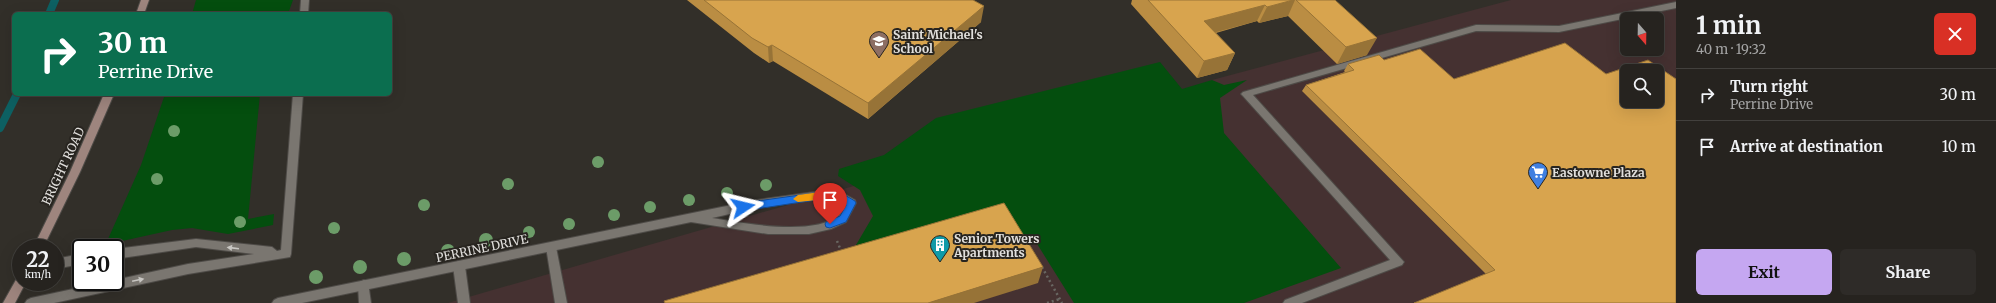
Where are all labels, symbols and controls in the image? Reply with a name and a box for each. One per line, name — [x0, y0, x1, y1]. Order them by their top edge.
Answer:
text: 1 min — [1696, 10, 1761, 41]
north arrow — [1620, 12, 1664, 56]
map controls — [1620, 12, 1664, 108]
button: close — [1934, 13, 1976, 55]
text: 30 m — [98, 25, 167, 61]
place label: Saint Michael's School — [893, 27, 983, 56]
icon: right — [32, 28, 84, 80]
school or university icon: Saint Michael's School — [868, 30, 890, 58]
text: 40 m · 19:32 — [1696, 41, 1766, 58]
text: Perrine Drive — [98, 60, 213, 83]
button: search — [1620, 64, 1664, 108]
text: Turn right — [1730, 77, 1808, 96]
icon: right — [1696, 84, 1718, 106]
text: 30 m — [1939, 85, 1976, 104]
text: Perrine Drive — [1730, 96, 1813, 113]
street label: BRIGHT ROAD — [38, 125, 88, 207]
icon: arrive — [1696, 136, 1718, 158]
text: Arrive at destination — [1730, 137, 1883, 156]
text: 10 m — [1942, 137, 1976, 156]
supermarket icon: Eastowne Plaza — [1527, 161, 1549, 189]
place label: Eastowne Plaza — [1552, 165, 1645, 180]
pin — [813, 183, 847, 224]
position arrow — [722, 186, 764, 228]
icon: arrive — [819, 189, 841, 211]
street label: PERRINE DRIVE — [435, 231, 530, 265]
place label: Senior Towers Apartments — [953, 231, 1039, 260]
building icon: Senior Towers Apartments — [929, 234, 951, 262]
speed limit sign: 30 — [72, 239, 124, 291]
one-way arrow — [227, 244, 239, 251]
text: 22 — [26, 247, 50, 272]
button: Exit — [1696, 249, 1832, 295]
button: Share — [1840, 249, 1976, 295]
text: km/h — [25, 268, 51, 281]
one-way arrow — [131, 276, 144, 282]

